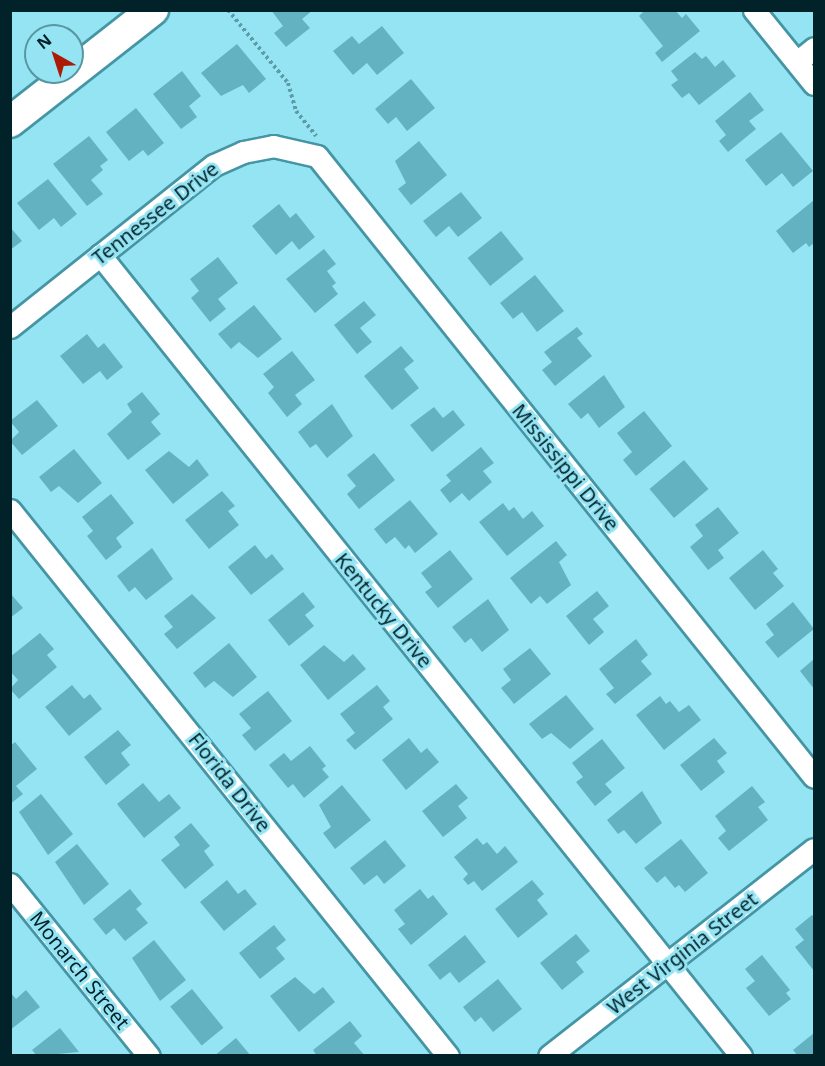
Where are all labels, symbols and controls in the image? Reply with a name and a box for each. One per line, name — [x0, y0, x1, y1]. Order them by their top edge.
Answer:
north arrow — [24, 24, 84, 84]
text: N — [32, 29, 56, 54]
street label: Tennessee Drive — [87, 156, 223, 270]
street label: Mississippi Drive — [507, 399, 625, 535]
street label: Kentucky Drive — [330, 548, 438, 672]
street label: Florida Drive — [184, 728, 276, 836]
street label: West Virginia Street — [602, 887, 762, 1019]
street label: Monarch Street — [25, 906, 135, 1034]

